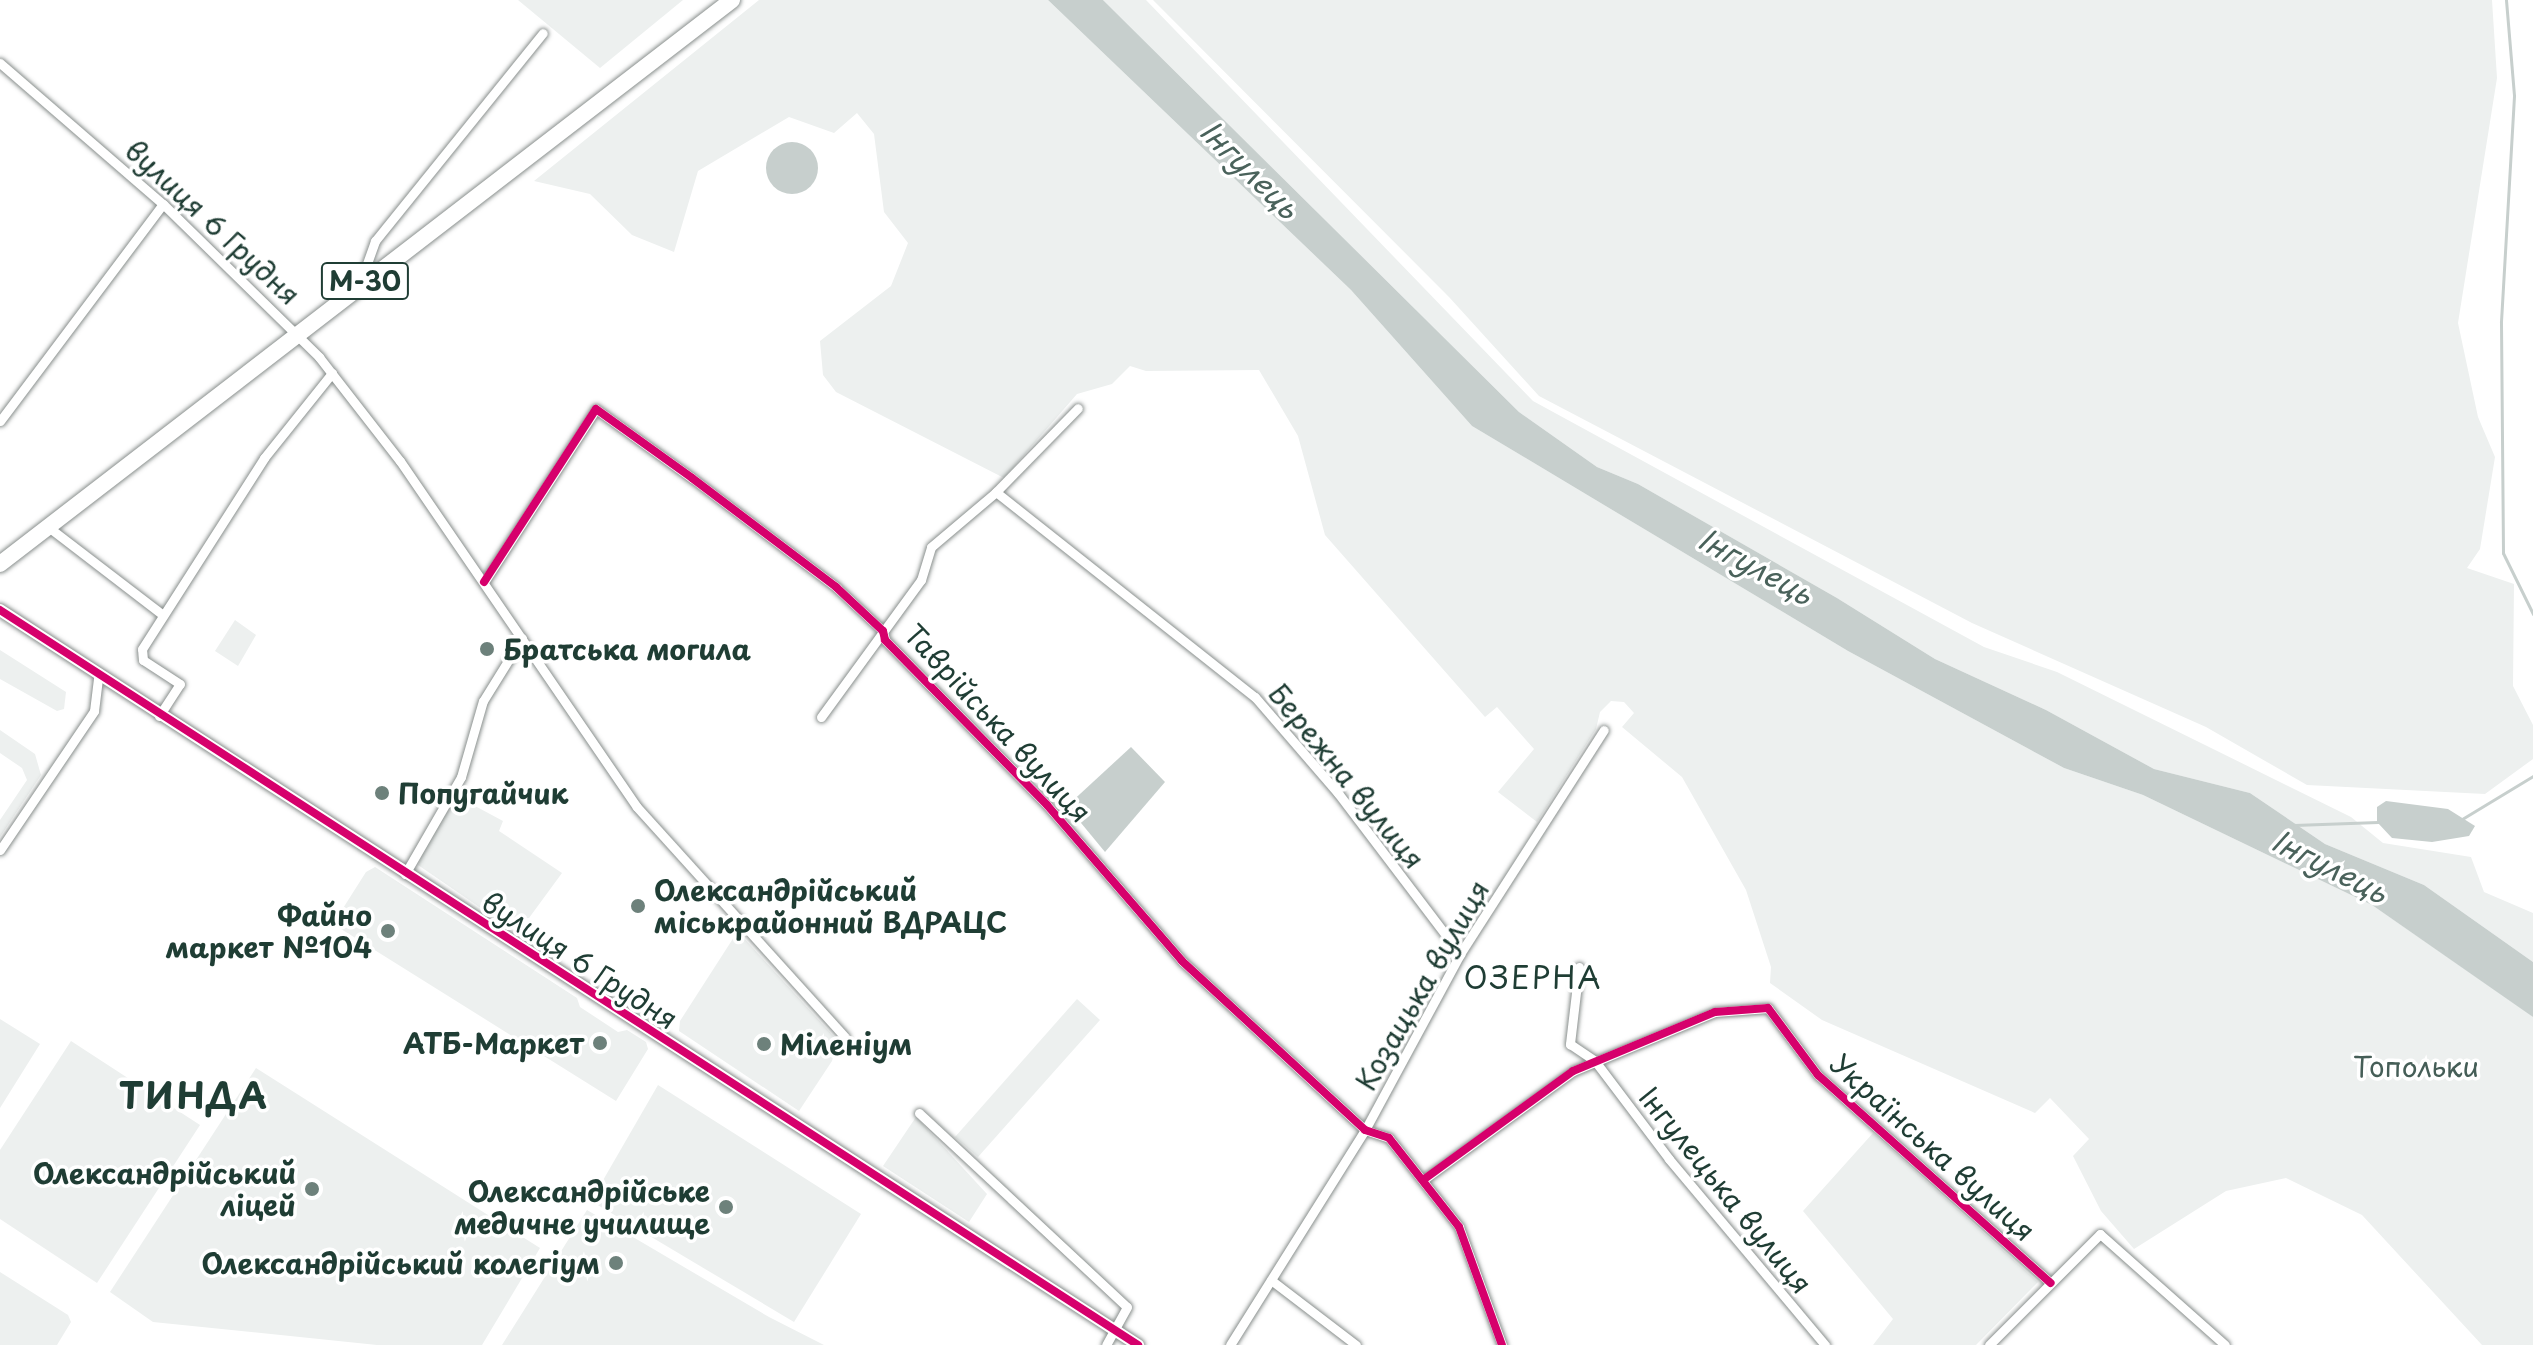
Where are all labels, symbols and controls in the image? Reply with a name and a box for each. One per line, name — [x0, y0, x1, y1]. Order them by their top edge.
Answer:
water label: Інгулець — [1193, 112, 1307, 226]
street label: вулиця 6 Грудня — [118, 132, 308, 312]
road number: М-30 — [319, 259, 411, 303]
water label: Інгулець — [1693, 520, 1819, 612]
street label: Таврійська вулиця — [897, 617, 1099, 829]
place label: Братська могила — [503, 632, 751, 666]
marker: Братська могила — [478, 640, 496, 658]
street label: Бережна вулиця — [1261, 676, 1433, 876]
place label: Попугайчик — [398, 776, 568, 810]
marker: Попугайчик — [373, 784, 391, 802]
water label: Інгулець — [2267, 822, 2393, 910]
place label: Олександрійський міськрайонний ВДРАЦС — [654, 873, 1010, 939]
street label: Козацька вулиця — [1348, 874, 1496, 1096]
street label: вулиця 6 Грудня — [475, 884, 685, 1036]
marker: Олександрійський міськрайонний ВДРАЦС — [629, 897, 647, 915]
place label: Файно маркет №104 — [164, 898, 372, 964]
marker: Файно маркет №104 — [379, 922, 397, 940]
district label: ОЗЕРНА — [1464, 959, 1602, 995]
place label: АТБ-Маркет — [403, 1026, 584, 1060]
place label: Міленіум — [780, 1027, 912, 1061]
marker: АТБ-Маркет — [591, 1034, 609, 1052]
marker: Міленіум — [755, 1035, 773, 1053]
street label: Українська вулиця — [1824, 1046, 2042, 1248]
park label: Топольки — [2353, 1049, 2479, 1083]
district label: ТИНДА — [120, 1073, 268, 1117]
street label: Інгулецька вулиця — [1632, 1080, 1820, 1300]
place label: Олександрійський ліцей — [33, 1156, 296, 1222]
place label: Олександрійське медичне училище — [453, 1174, 710, 1240]
marker: Олександрійський ліцей — [303, 1180, 321, 1198]
marker: Олександрійське медичне училище — [717, 1198, 735, 1216]
place label: Олександрійський колегіум — [200, 1246, 600, 1280]
marker: Олександрійський колегіум — [607, 1254, 625, 1272]

